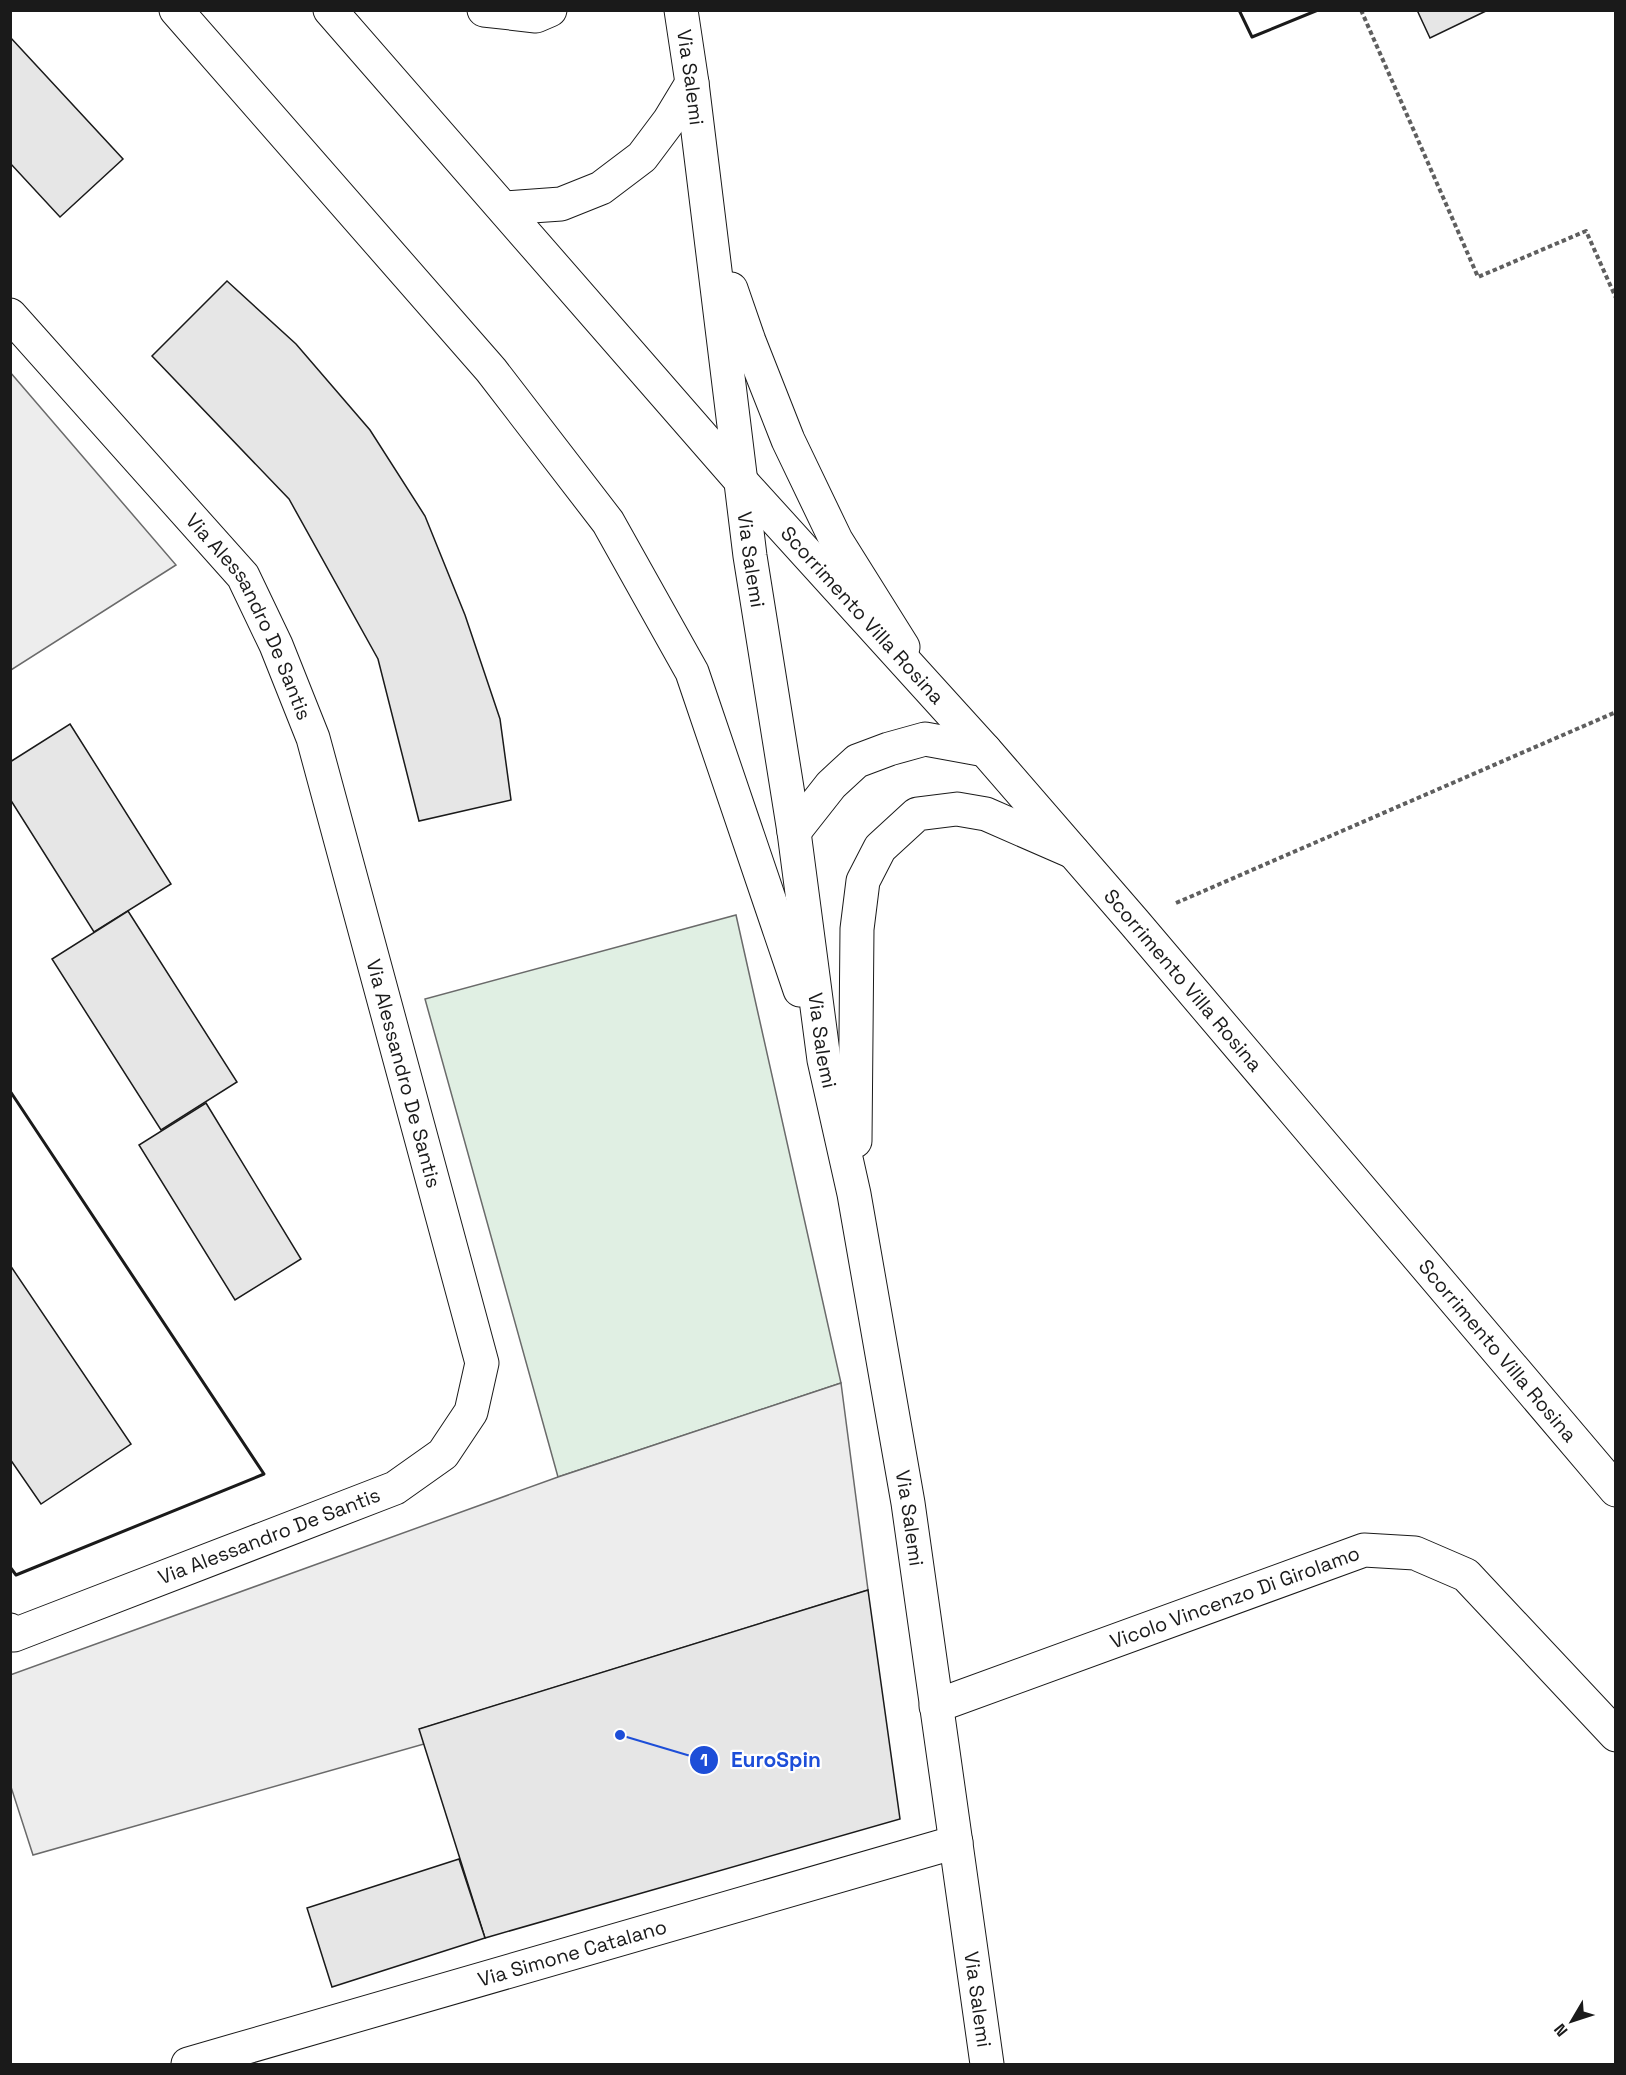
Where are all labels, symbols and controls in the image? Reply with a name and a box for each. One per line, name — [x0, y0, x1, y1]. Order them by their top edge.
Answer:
street label: Via Salemi — [671, 28, 710, 127]
street label: Via Alessandro De Santis — [180, 508, 318, 724]
street label: Via Salemi — [732, 510, 771, 609]
street label: Scorrimento Villa Rosina — [775, 520, 950, 710]
street label: Scorrimento Villa Rosina — [1098, 883, 1268, 1077]
street label: Via Alessandro De Santis — [360, 956, 447, 1191]
street label: Via Salemi — [802, 991, 843, 1091]
street label: Scorrimento Villa Rosina — [1413, 1254, 1583, 1447]
street label: Via Salemi — [889, 1468, 930, 1568]
street label: Via Alessandro De Santis — [154, 1482, 384, 1590]
street label: Vicolo Vincenzo Di Girolamo — [1106, 1540, 1363, 1655]
callout: EuroSpin — [689, 1740, 833, 1779]
text: EuroSpin — [731, 1746, 821, 1773]
text: 1 — [700, 1748, 708, 1771]
street label: Via Simone Catalano — [475, 1913, 670, 1993]
street label: Via Salemi — [958, 1950, 997, 2049]
north arrow — [1542, 1991, 1602, 2051]
text: N — [1549, 2019, 1572, 2041]

